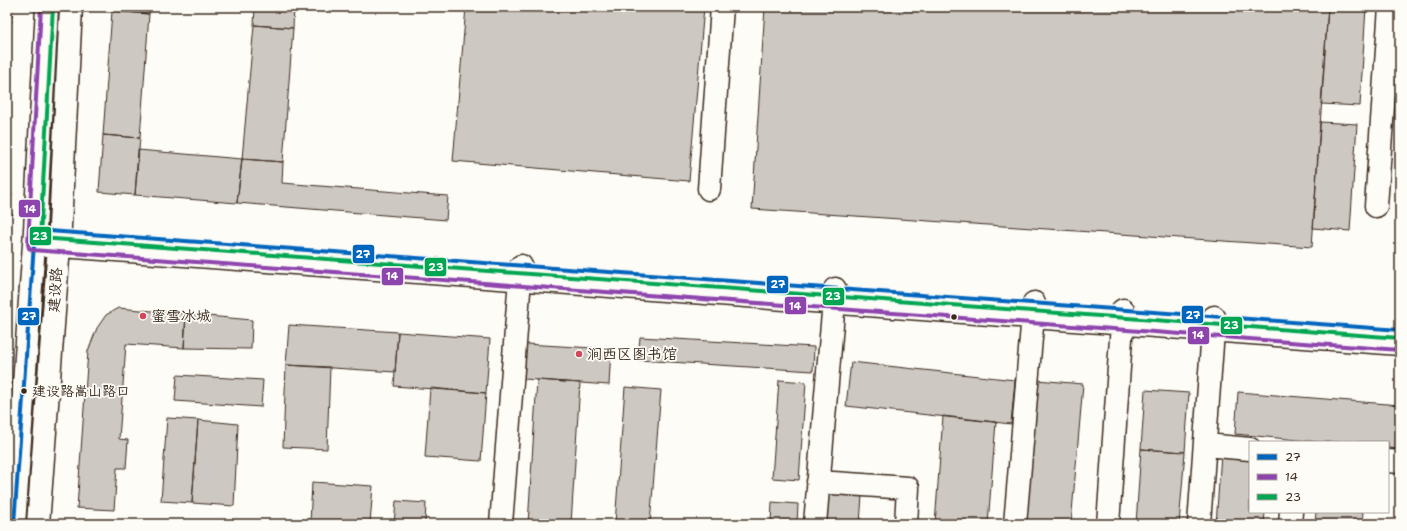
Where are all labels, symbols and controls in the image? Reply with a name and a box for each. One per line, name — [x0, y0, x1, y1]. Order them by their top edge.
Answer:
line badge: 14 — [18, 199, 41, 218]
text: 14 — [24, 202, 37, 217]
line badge: 23 — [29, 226, 52, 246]
text: 23 — [32, 229, 48, 244]
line badge: 27 — [352, 244, 375, 264]
text: 27 — [356, 247, 371, 262]
line badge: 23 — [424, 257, 447, 277]
text: 23 — [428, 260, 444, 275]
street label: 建设路 — [43, 267, 67, 313]
line badge: 14 — [381, 267, 404, 286]
text: 14 — [386, 269, 399, 284]
line badge: 27 — [766, 275, 789, 294]
text: 27 — [771, 277, 786, 292]
line badge: 23 — [822, 287, 845, 306]
text: 23 — [825, 289, 841, 304]
line badge: 14 — [784, 296, 807, 315]
text: 14 — [789, 299, 802, 314]
line badge: 27 — [1181, 305, 1204, 324]
place label: 蜜雪冰城 — [151, 306, 211, 326]
line badge: 27 — [17, 307, 40, 326]
text: 27 — [1186, 308, 1201, 323]
text: 27 — [22, 309, 37, 324]
marker: 蜜雪冰城 — [138, 311, 148, 321]
unlabelled marker — [949, 312, 959, 322]
line badge: 23 — [1220, 316, 1243, 335]
text: 23 — [1223, 318, 1239, 333]
line badge: 14 — [1187, 326, 1210, 345]
text: 14 — [1192, 328, 1205, 343]
place label: 涧西区图书馆 — [587, 344, 677, 364]
marker: 涧西区图书馆 — [574, 349, 584, 359]
place label: 建设路嵩山路口 — [32, 382, 130, 400]
marker: 建设路嵩山路口 — [19, 386, 29, 396]
legend — [1249, 441, 1389, 513]
text: 27 — [1285, 449, 1301, 465]
text: 14 — [1285, 469, 1298, 485]
text: 23 — [1285, 489, 1301, 505]

